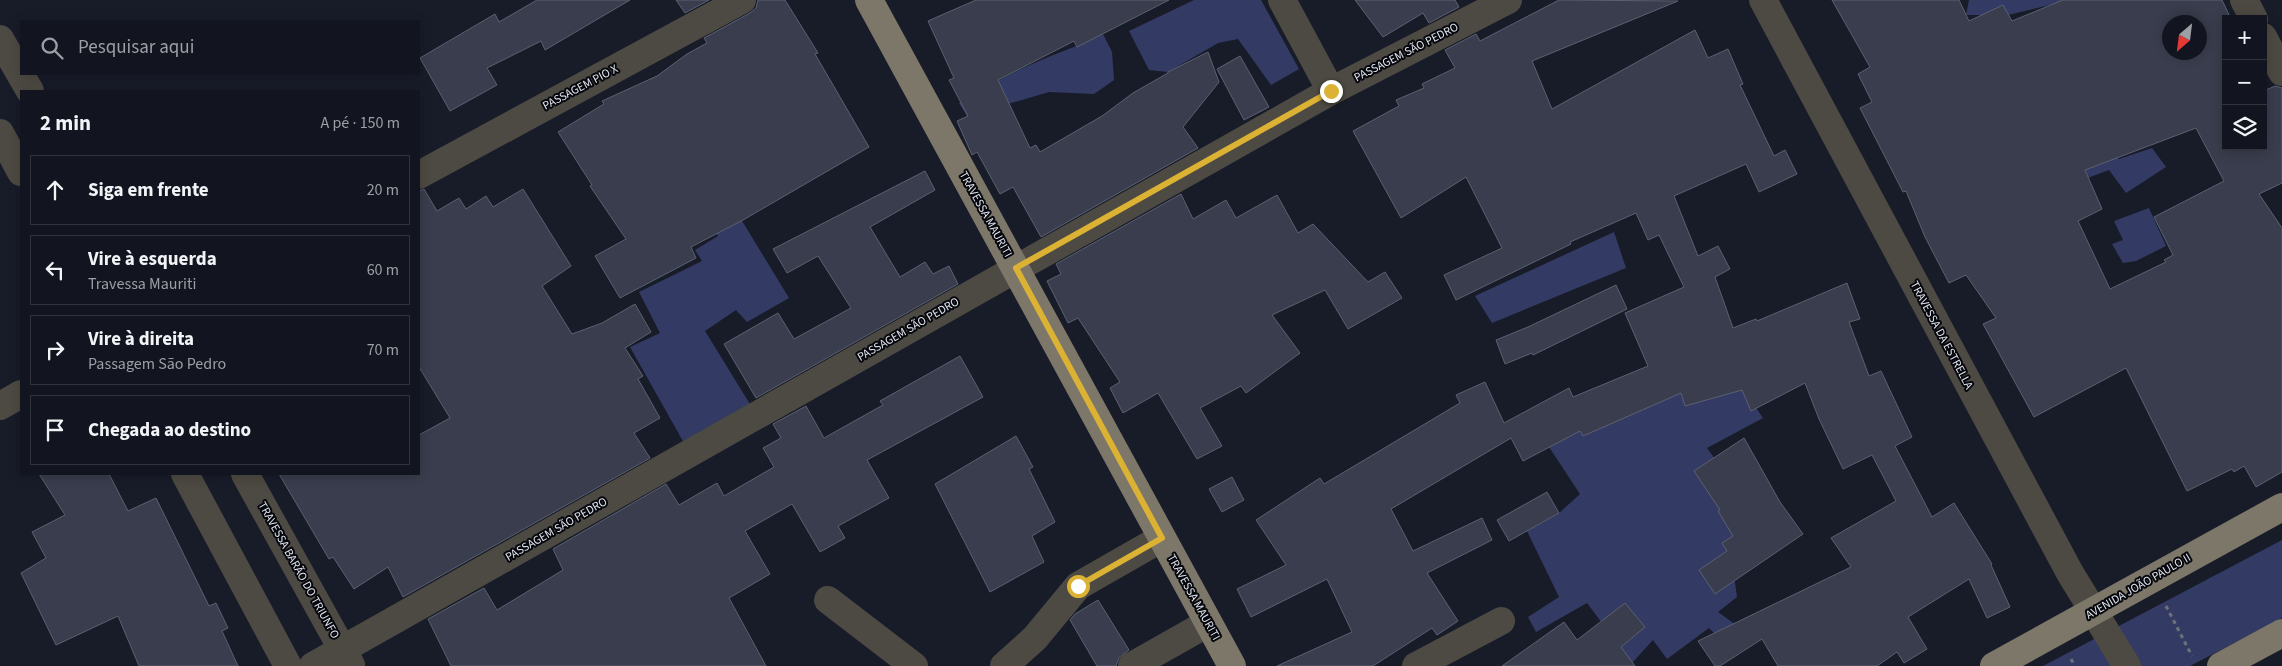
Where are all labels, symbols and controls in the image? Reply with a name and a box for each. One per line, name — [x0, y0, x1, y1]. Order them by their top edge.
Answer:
north arrow — [2162, 15, 2207, 60]
map controls — [2222, 15, 2267, 150]
button: + — [2222, 15, 2267, 60]
street label: PASSAGEM SÃO PEDRO — [1351, 19, 1461, 86]
search box — [20, 20, 420, 75]
icon: search — [38, 34, 66, 62]
text: Pesquisar aqui — [78, 34, 194, 61]
street label: PASSAGEM PIO X — [540, 60, 621, 114]
button: − — [2222, 60, 2267, 105]
route end — [1320, 80, 1343, 103]
button: layers — [2222, 105, 2267, 150]
text: 2 min — [40, 108, 91, 138]
text: A pé · 150 m — [321, 112, 400, 134]
street label: TRAVESSA MAURITI — [955, 168, 1016, 260]
icon: ahead — [41, 176, 69, 204]
text: Siga em frente — [88, 177, 209, 204]
text: 20 m — [367, 179, 399, 201]
text: Vire à esquerda — [88, 246, 217, 273]
icon: left — [41, 256, 69, 284]
text: 60 m — [367, 259, 399, 281]
text: Travessa Mauriti — [88, 273, 196, 295]
street label: TRAVESSA DA ESTRELLA — [1906, 278, 1977, 393]
street label: PASSAGEM SÃO PEDRO — [854, 293, 962, 366]
text: Vire à direita — [88, 326, 194, 353]
icon: right — [41, 336, 69, 364]
text: 70 m — [367, 339, 399, 361]
text: Passagem São Pedro — [88, 353, 226, 375]
icon: arrive — [41, 416, 69, 444]
text: Chegada ao destino — [88, 417, 251, 444]
street label: PASSAGEM SÃO PEDRO — [502, 493, 610, 566]
street label: TRAVESSA BARÃO DO TRIUNFO — [254, 499, 343, 642]
street label: AVENIDA JOÃO PAULO II — [2083, 549, 2194, 624]
street label: TRAVESSA MAURITI — [1163, 551, 1224, 643]
route start — [1067, 575, 1090, 598]

